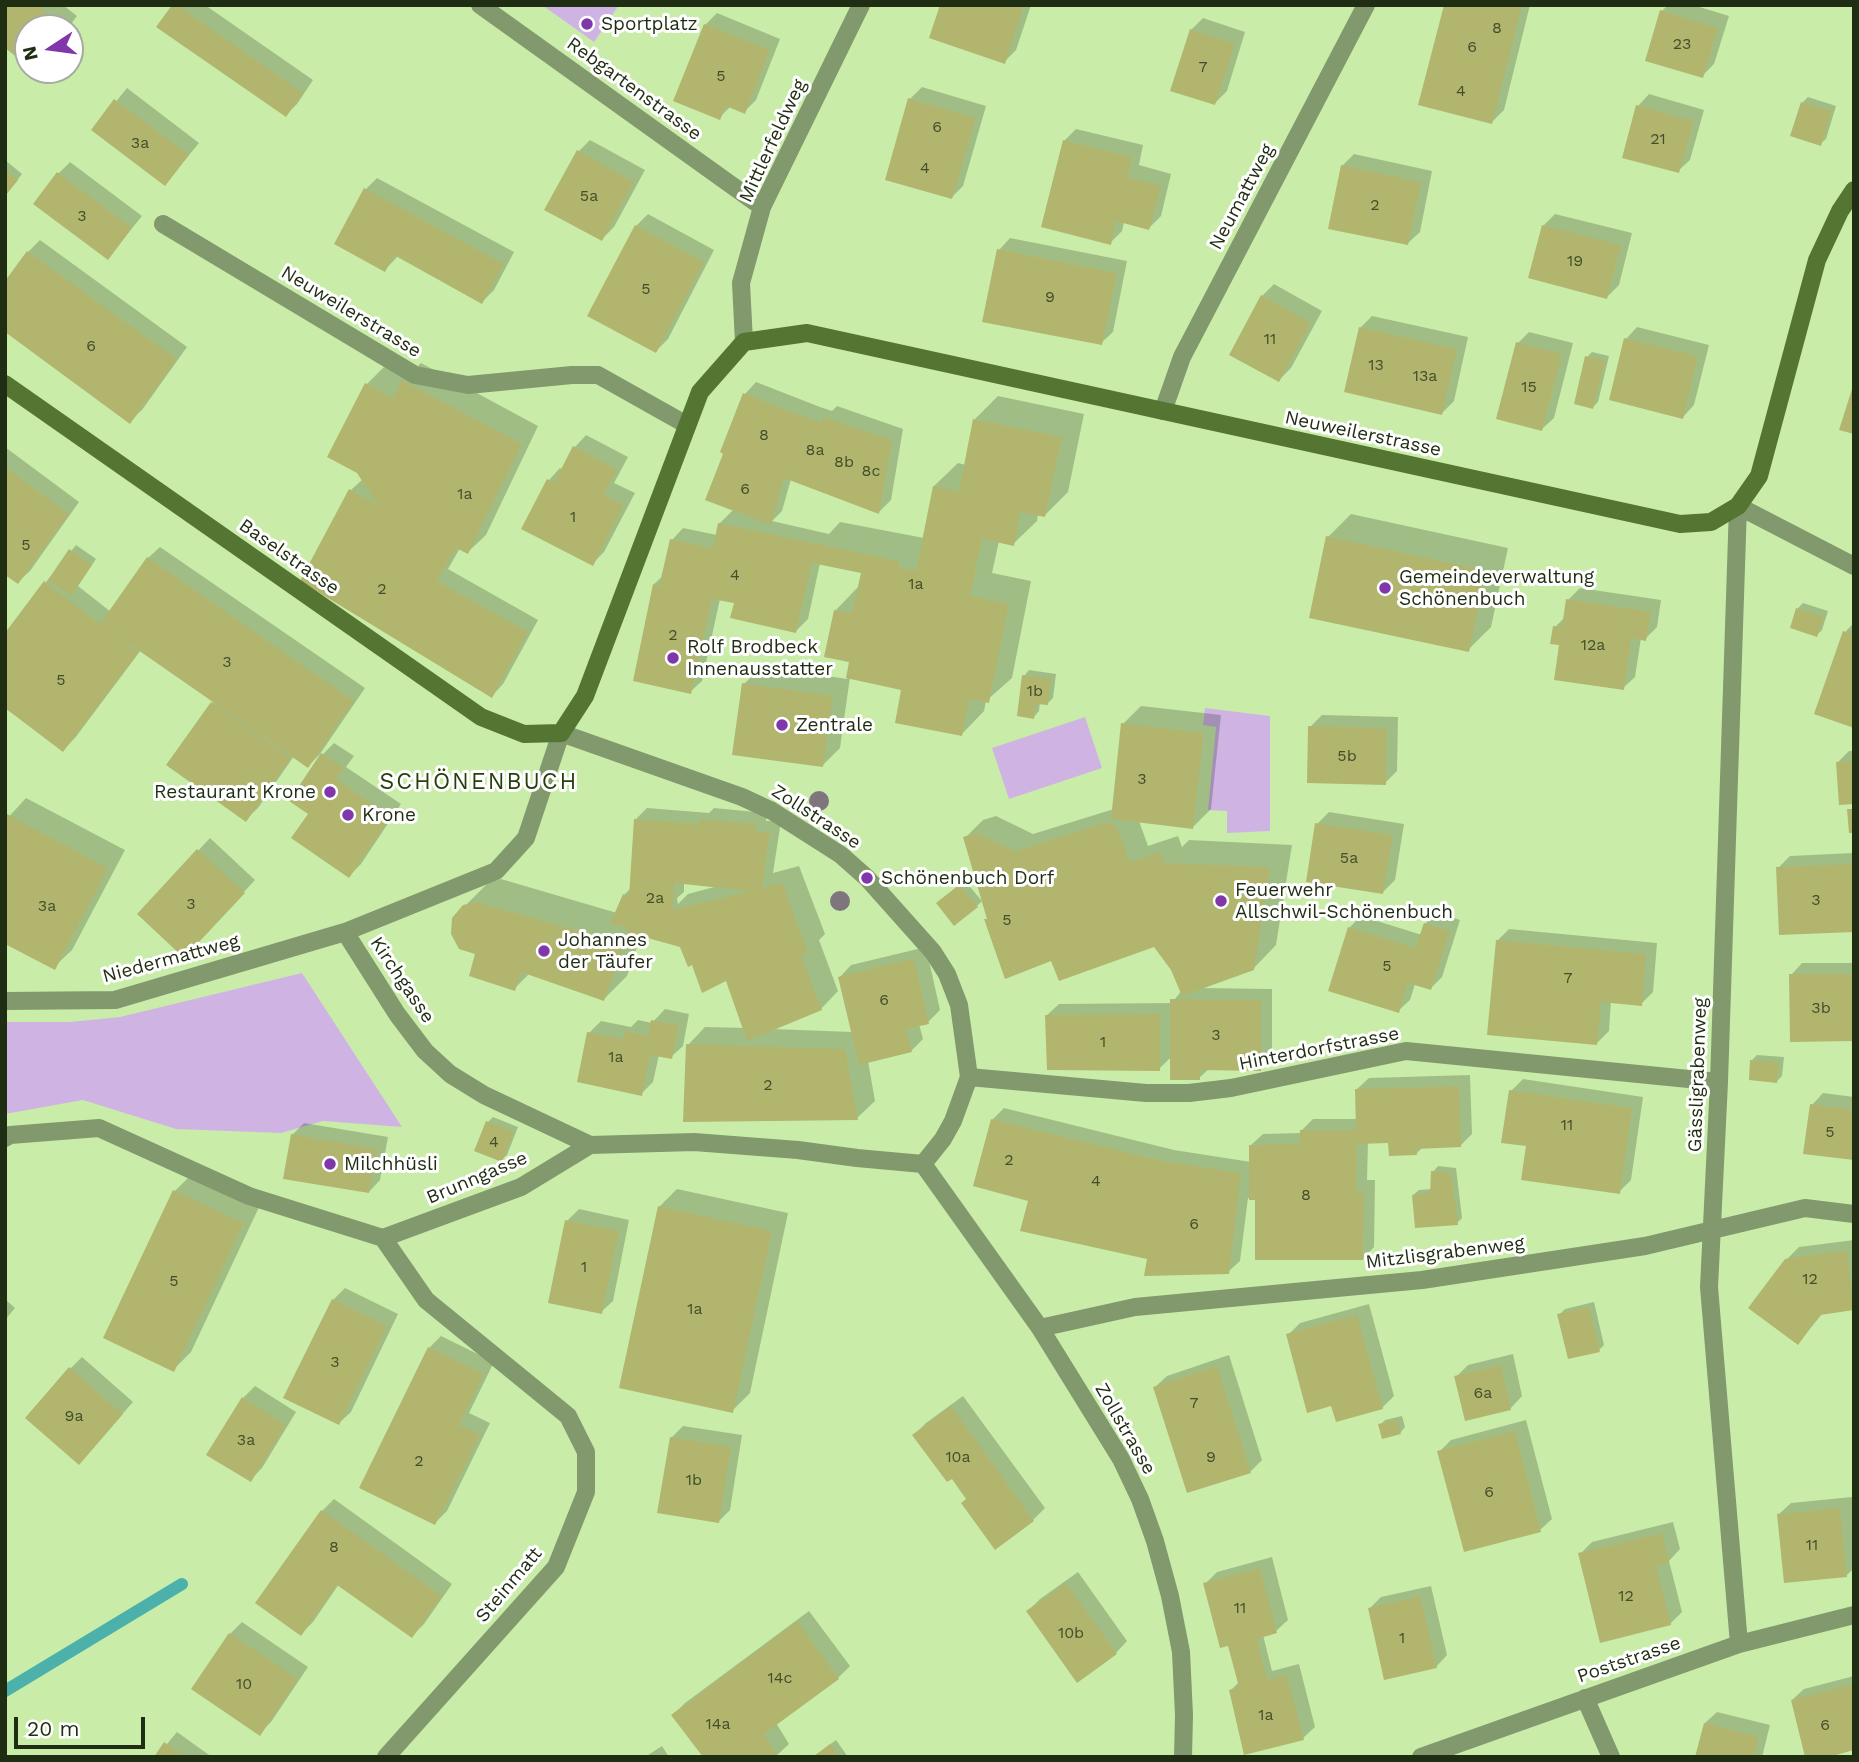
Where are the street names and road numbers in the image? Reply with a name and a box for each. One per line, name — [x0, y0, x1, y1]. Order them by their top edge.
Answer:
street label: Rebgartenstrasse — [562, 32, 706, 146]
street label: Mittlerfeldweg — [735, 76, 811, 206]
street label: Neumattweg — [1205, 140, 1279, 254]
street label: Neuweilerstrasse — [277, 261, 425, 363]
street label: Neuweilerstrasse — [1283, 406, 1443, 462]
street label: Baselstrasse — [234, 514, 344, 600]
street label: Zollstrasse — [767, 780, 865, 854]
street label: Niedermattweg — [100, 930, 242, 988]
street label: Kirchgasse — [365, 932, 439, 1028]
street label: Gässligrabenweg — [1684, 997, 1712, 1153]
street label: Hinterdorfstrasse — [1237, 1022, 1401, 1076]
street label: Brunngasse — [423, 1147, 531, 1209]
street label: Mitzlisgrabenweg — [1364, 1232, 1526, 1274]
street label: Zollstrasse — [1090, 1379, 1160, 1479]
street label: Steinmatt — [471, 1543, 547, 1627]
street label: Poststrasse — [1574, 1632, 1684, 1688]

